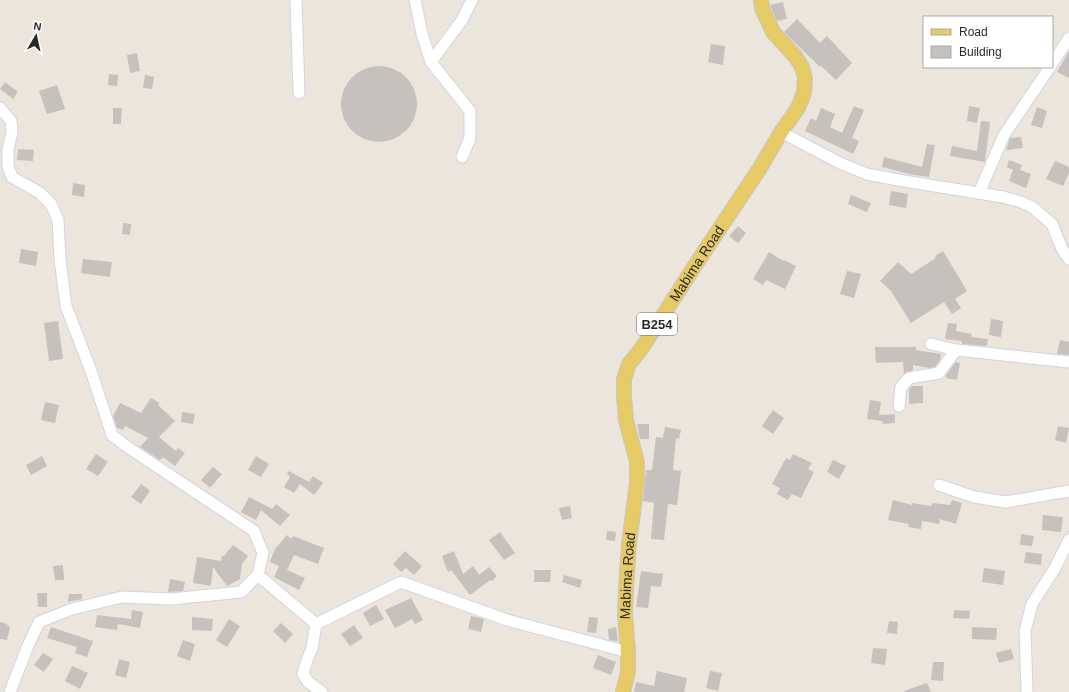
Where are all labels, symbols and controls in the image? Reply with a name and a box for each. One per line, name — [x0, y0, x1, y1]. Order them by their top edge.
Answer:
north arrow — [16, 16, 56, 56]
legend — [923, 16, 1053, 68]
text: N — [33, 20, 42, 33]
text: Road — [959, 25, 988, 39]
text: Building — [959, 45, 1002, 59]
street label: Mabima Road — [666, 223, 727, 304]
road number: B254 — [637, 313, 677, 335]
street label: Mabima Road — [617, 531, 638, 620]

